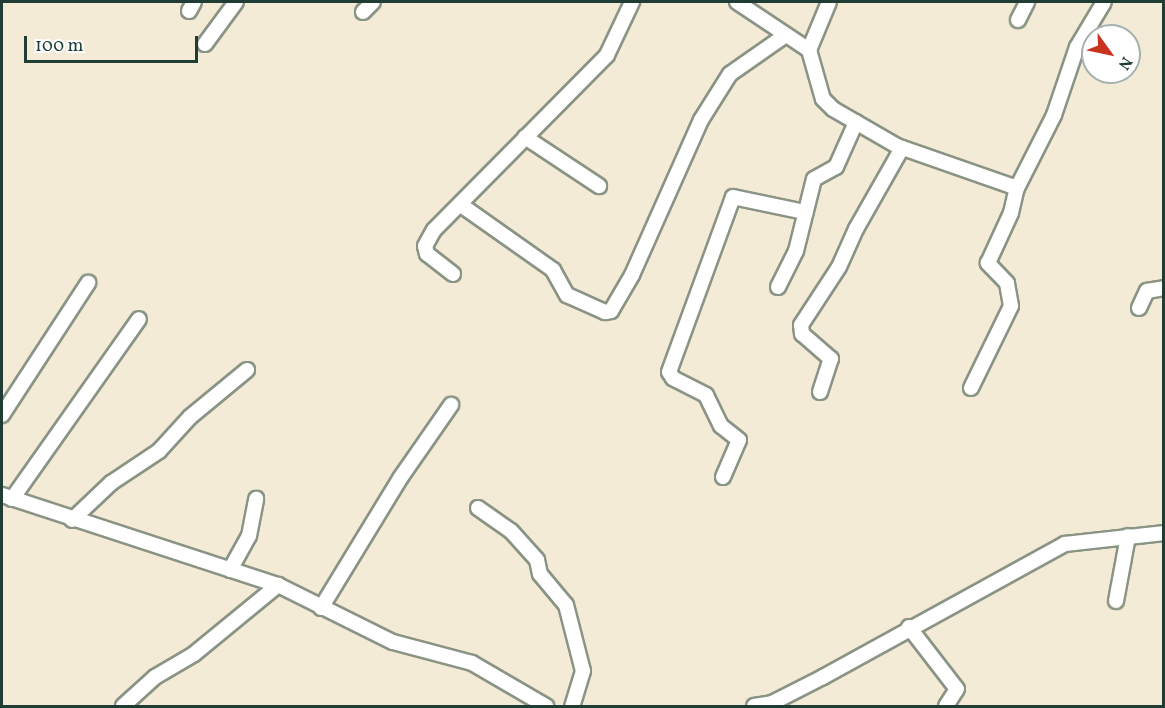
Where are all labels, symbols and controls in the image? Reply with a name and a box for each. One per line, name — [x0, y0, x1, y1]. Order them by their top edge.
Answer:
scale bar — [27, 24, 201, 62]
north arrow — [1081, 24, 1141, 84]
text: 100 m — [35, 34, 84, 59]
text: N — [1112, 52, 1137, 74]

